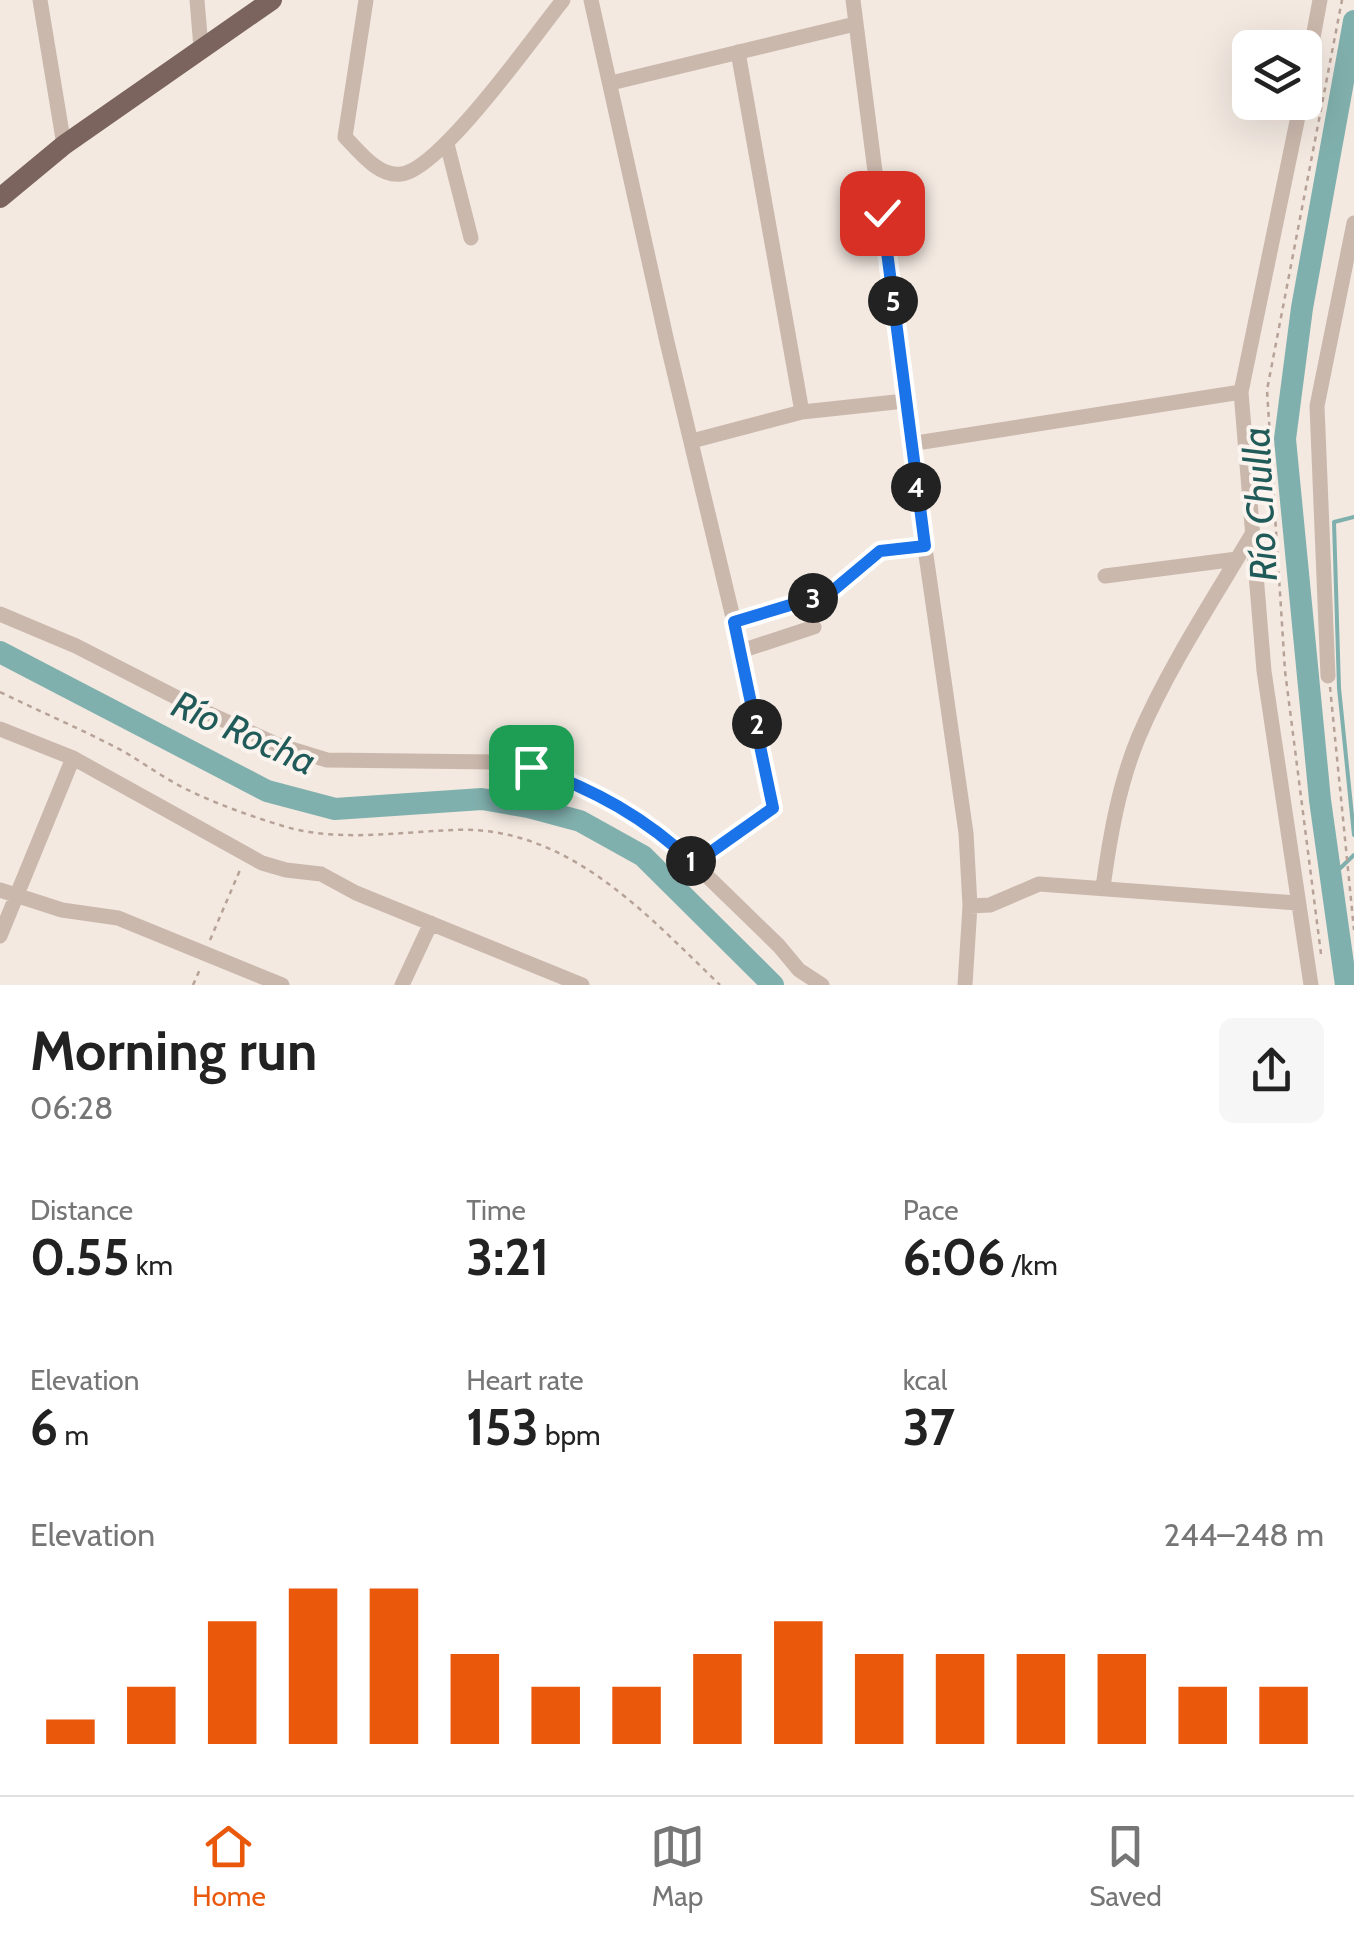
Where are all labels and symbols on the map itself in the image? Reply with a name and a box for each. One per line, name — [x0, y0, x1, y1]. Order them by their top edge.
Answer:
pin — [840, 171, 925, 256]
pin: 5 — [868, 276, 918, 326]
water label: Río Chulla — [1232, 426, 1287, 582]
pin: 4 — [891, 462, 941, 512]
pin: 3 — [788, 573, 838, 623]
water label: Río Rocha — [165, 680, 323, 785]
pin: 2 — [732, 699, 782, 749]
pin — [489, 725, 574, 810]
pin: 1 — [666, 836, 716, 886]

